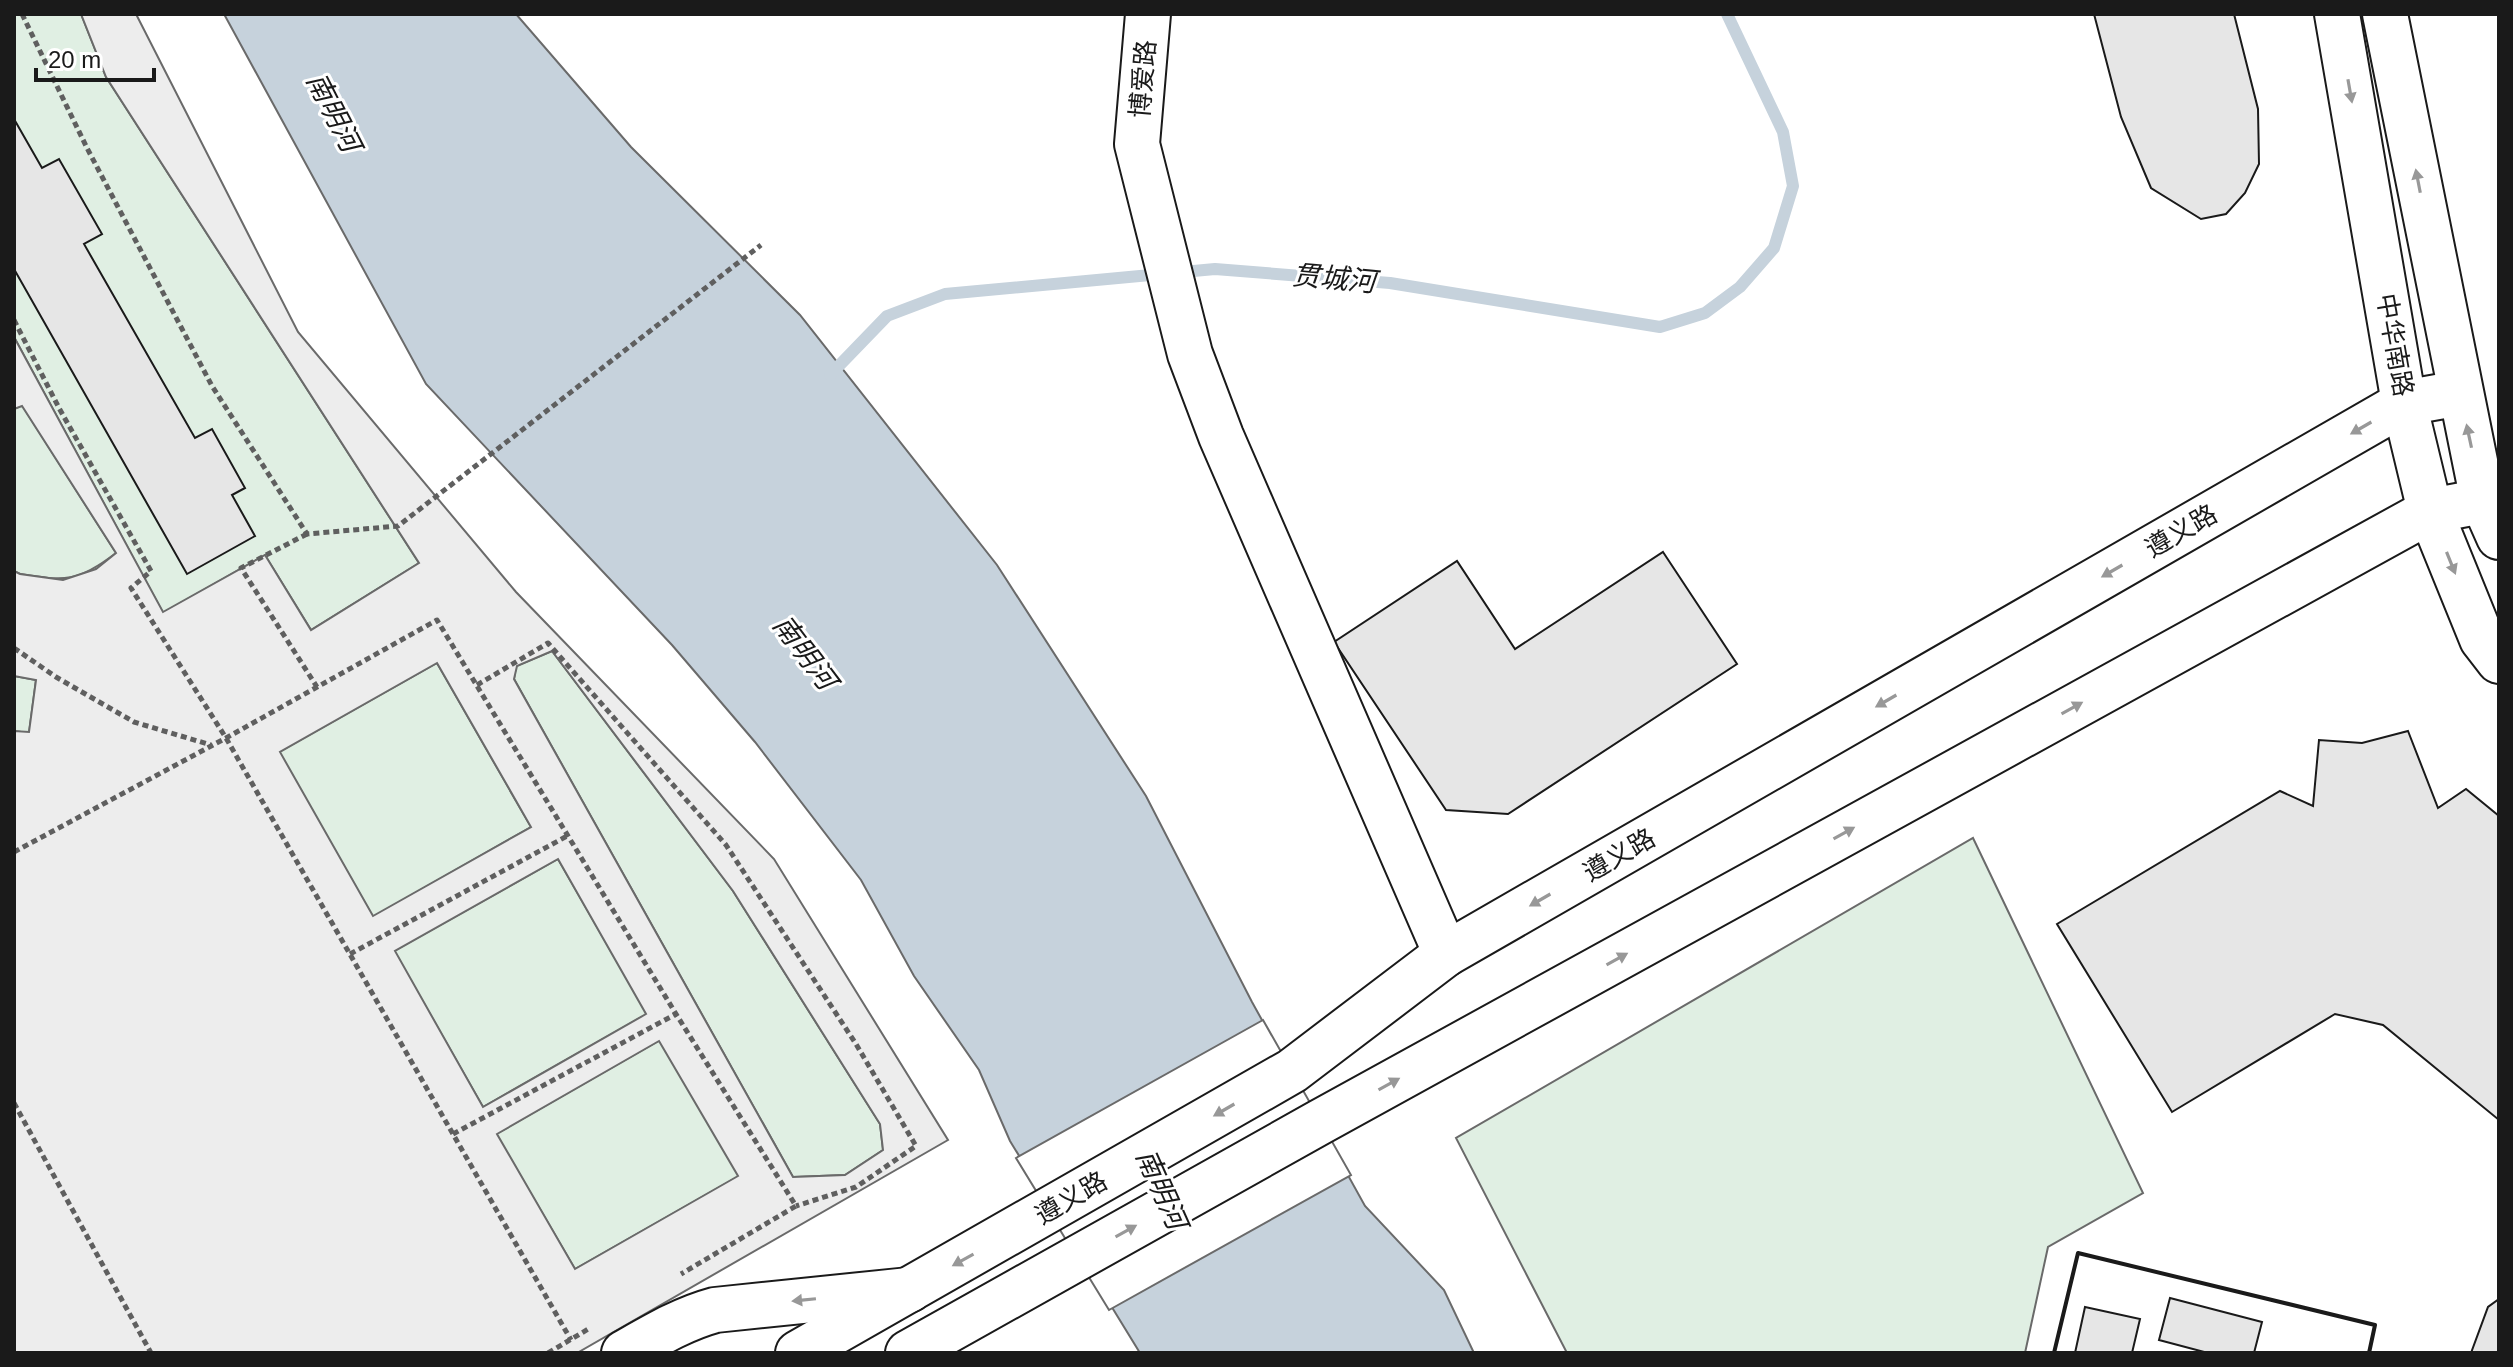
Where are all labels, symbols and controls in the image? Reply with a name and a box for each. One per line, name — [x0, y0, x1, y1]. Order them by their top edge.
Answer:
scale bar — [36, 32, 154, 82]
street label: 博爱路 — [1125, 39, 1161, 119]
text: 20 m — [48, 46, 101, 73]
water label: 南明河 — [301, 68, 369, 161]
one-way arrow — [2345, 79, 2357, 104]
one-way arrow — [2411, 168, 2423, 193]
water label: 贯城河 — [1291, 259, 1382, 298]
street label: 中华南路 — [2371, 291, 2419, 399]
one-way arrow — [2350, 421, 2373, 435]
one-way arrow — [2462, 423, 2475, 448]
street label: 遵义路 — [2140, 499, 2222, 563]
one-way arrow — [2445, 551, 2458, 575]
one-way arrow — [2101, 564, 2123, 578]
water label: 南明河 — [767, 609, 845, 699]
one-way arrow — [1875, 694, 1898, 708]
one-way arrow — [2061, 701, 2083, 715]
street label: 遵义路 — [1578, 823, 1660, 887]
one-way arrow — [1833, 827, 1856, 840]
one-way arrow — [1529, 893, 1551, 907]
one-way arrow — [1605, 952, 1628, 965]
one-way arrow — [1377, 1077, 1400, 1091]
one-way arrow — [1213, 1103, 1235, 1117]
water label: 南明河 — [1130, 1145, 1195, 1238]
street label: 遵义路 — [1030, 1166, 1112, 1230]
one-way arrow — [1114, 1224, 1137, 1238]
one-way arrow — [952, 1253, 974, 1267]
one-way arrow — [791, 1294, 816, 1307]

